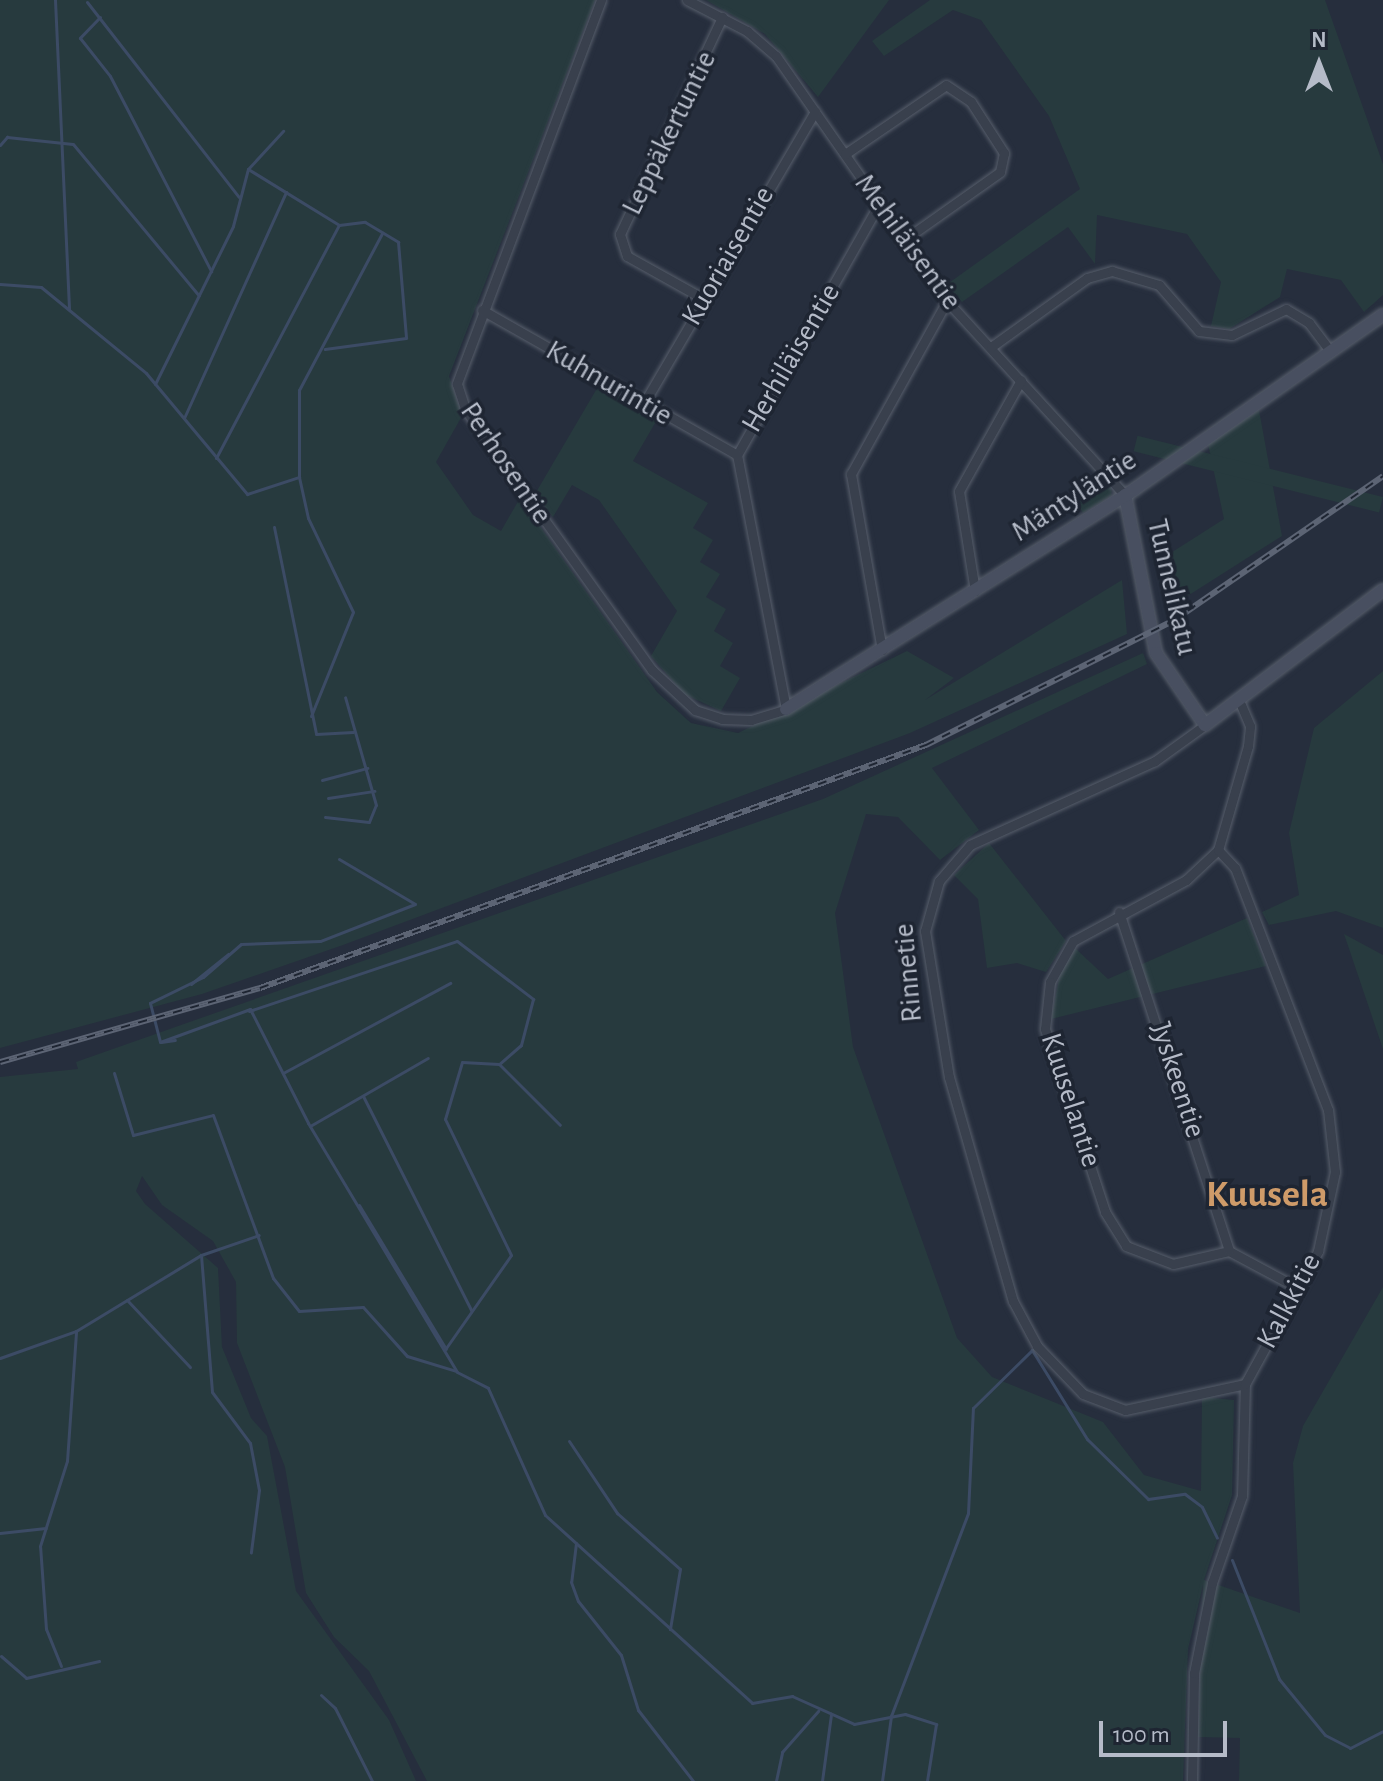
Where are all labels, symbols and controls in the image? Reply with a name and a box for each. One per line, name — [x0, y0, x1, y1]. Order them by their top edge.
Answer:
north arrow — [1279, 24, 1359, 104]
text: N — [1311, 29, 1327, 51]
street label: Leppäkertuntie — [614, 45, 724, 221]
street label: Mehiläisentie — [847, 167, 969, 317]
street label: Kuoriaisentie — [674, 180, 782, 332]
street label: Herhiläisentie — [734, 277, 848, 439]
street label: Kuhnurintie — [539, 332, 679, 434]
street label: Perhosentie — [452, 395, 560, 531]
street label: Mäntyläntie — [1005, 442, 1143, 550]
street label: Tunnelikatu — [1139, 516, 1205, 658]
street label: Rinnetie — [886, 922, 930, 1024]
street label: Jyskeentie — [1142, 1018, 1214, 1142]
street label: Kuuselantie — [1032, 1029, 1110, 1171]
district label: Kuusela — [1206, 1173, 1328, 1219]
street label: Kalkkitie — [1249, 1247, 1329, 1355]
scale bar — [1103, 1705, 1231, 1755]
text: 100 m — [1113, 1723, 1170, 1747]

